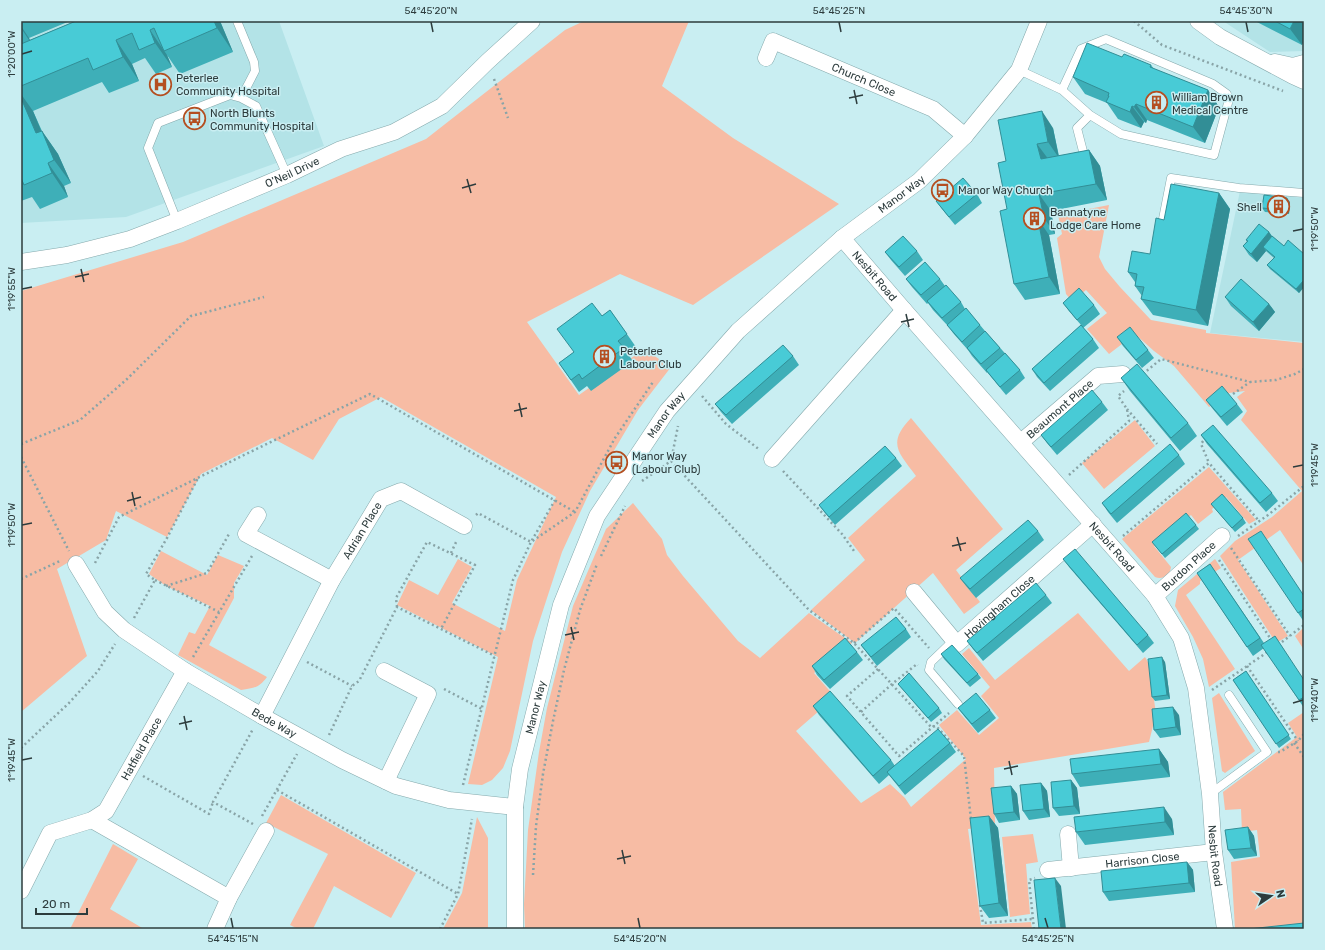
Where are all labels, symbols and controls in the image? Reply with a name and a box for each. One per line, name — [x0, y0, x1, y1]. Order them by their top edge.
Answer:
text: 54°45'20"N — [405, 5, 457, 17]
text: 54°45'25"N — [813, 5, 865, 17]
text: 54°45'30"N — [1220, 5, 1273, 17]
text: 1°20'00"W — [6, 30, 18, 78]
street label: Church Close — [830, 60, 898, 99]
hospital icon: Peterlee Community Hospital — [148, 71, 174, 97]
place label: Peterlee Community Hospital — [176, 72, 280, 98]
building icon: William Brown Medical Centre — [1144, 90, 1170, 116]
place label: William Brown Medical Centre — [1172, 91, 1248, 117]
bus stop icon: North Blunts Community Hospital — [181, 106, 207, 132]
place label: North Blunts Community Hospital — [210, 107, 314, 133]
street label: O'Neil Drive — [263, 154, 321, 190]
street label: Manor Way — [876, 172, 928, 216]
bus stop icon: Manor Way Church — [930, 177, 956, 203]
place label: Manor Way Church — [958, 184, 1053, 197]
building icon: Shell — [1265, 194, 1291, 220]
place label: Shell — [1237, 201, 1262, 214]
building icon: Bannatyne Lodge Care Home — [1022, 205, 1048, 231]
place label: Bannatyne Lodge Care Home — [1050, 206, 1141, 232]
text: 1°19'50"W — [1309, 207, 1321, 251]
street label: Nesbit Road — [850, 248, 900, 304]
text: 1°19'55"W — [6, 267, 18, 311]
building icon: Peterlee Labour Club — [591, 344, 617, 370]
place label: Peterlee Labour Club — [620, 345, 682, 371]
street label: Beaumont Place — [1024, 377, 1096, 441]
street label: Manor Way — [644, 389, 688, 440]
text: 1°19'45"W — [1309, 443, 1321, 487]
bus stop icon: Manor Way (Labour Club) — [603, 449, 629, 475]
place label: Manor Way (Labour Club) — [632, 450, 701, 476]
street label: Adrian Place — [340, 499, 384, 561]
text: 1°19'50"W — [6, 503, 18, 547]
street label: Nesbit Road — [1087, 519, 1137, 574]
street label: Burdon Place — [1159, 538, 1218, 594]
street label: Hovingham Close — [962, 572, 1037, 641]
text: 1°19'40"W — [1309, 678, 1321, 722]
street label: Manor Way — [522, 679, 548, 735]
street label: Bede Way — [250, 705, 299, 740]
street label: Hatfield Place — [118, 715, 164, 783]
text: 1°19'45"W — [6, 738, 18, 782]
street label: Nesbit Road — [1206, 825, 1225, 887]
street label: Harrison Close — [1105, 849, 1180, 870]
north arrow — [1251, 876, 1291, 916]
text: N — [1273, 889, 1287, 899]
scale bar — [36, 890, 87, 916]
text: 20 m — [42, 897, 70, 911]
text: 54°45'15"N — [208, 933, 258, 945]
text: 54°45'20"N — [614, 933, 666, 945]
text: 54°45'25"N — [1022, 933, 1074, 945]

